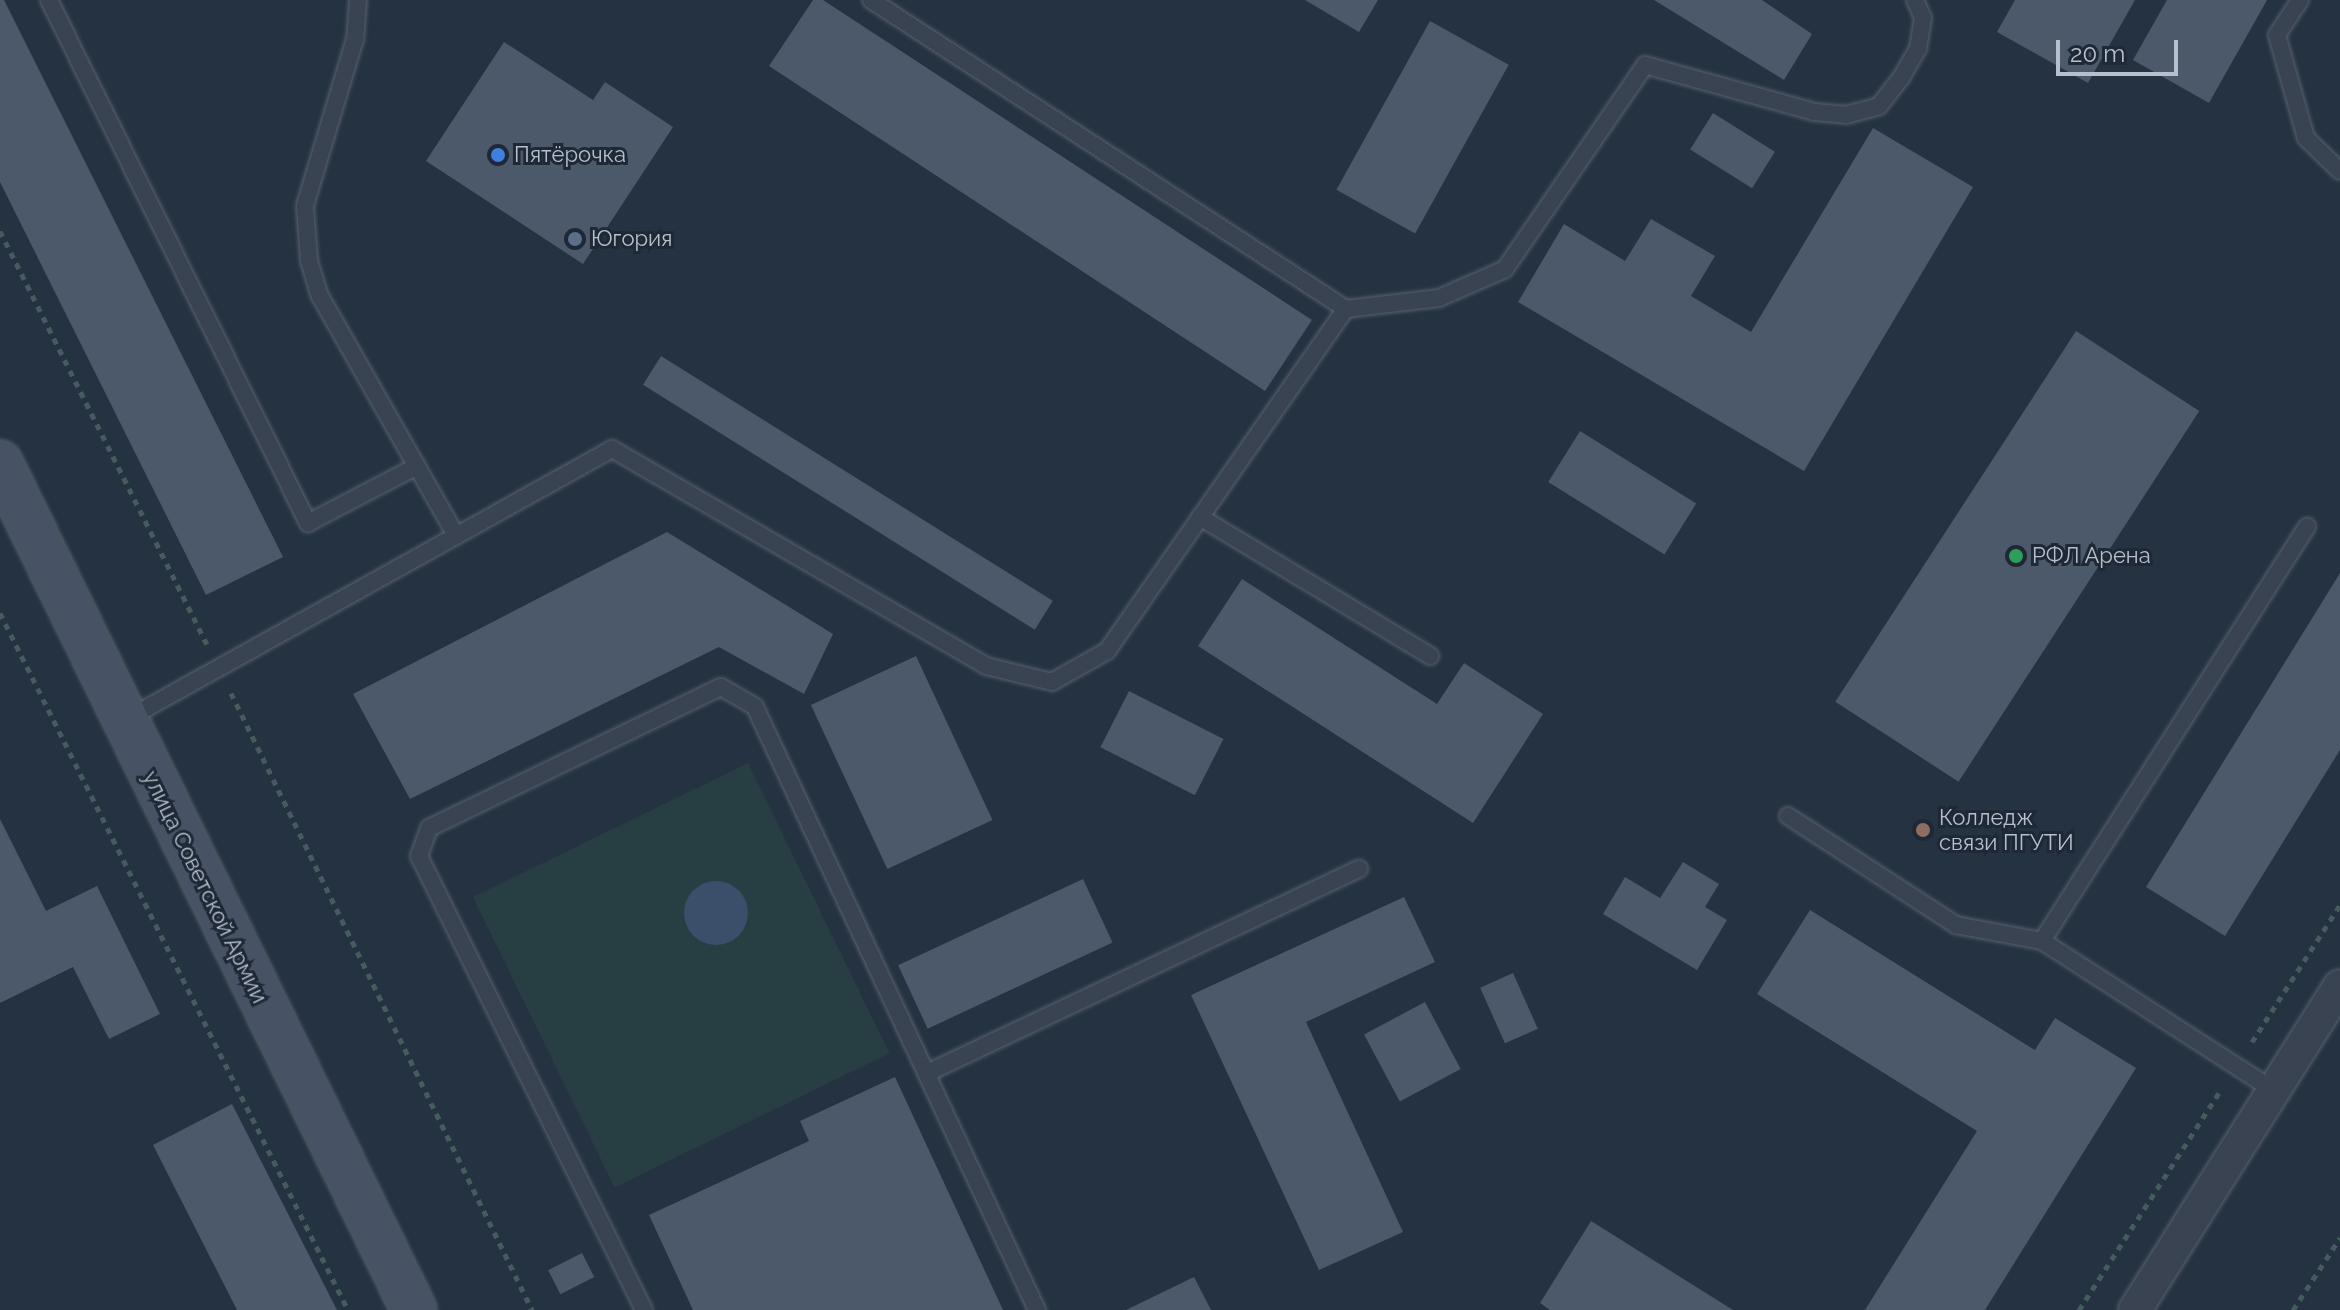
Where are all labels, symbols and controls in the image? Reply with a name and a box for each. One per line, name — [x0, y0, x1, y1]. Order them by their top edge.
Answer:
scale bar — [2060, 24, 2182, 74]
text: 20 m — [2070, 39, 2125, 68]
place label: Пятёрочка — [514, 142, 626, 168]
marker: Пятёрочка — [489, 146, 507, 164]
place label: Югория — [591, 226, 673, 252]
marker: Югория — [566, 230, 584, 248]
place label: РФЛ Арена — [2032, 543, 2151, 569]
marker: РФЛ Арена — [2007, 547, 2025, 565]
street label: улица Советской Армии — [137, 766, 273, 1008]
place label: Колледж связи ПГУТИ — [1939, 804, 2074, 856]
marker: Колледж связи ПГУТИ — [1914, 821, 1932, 839]

